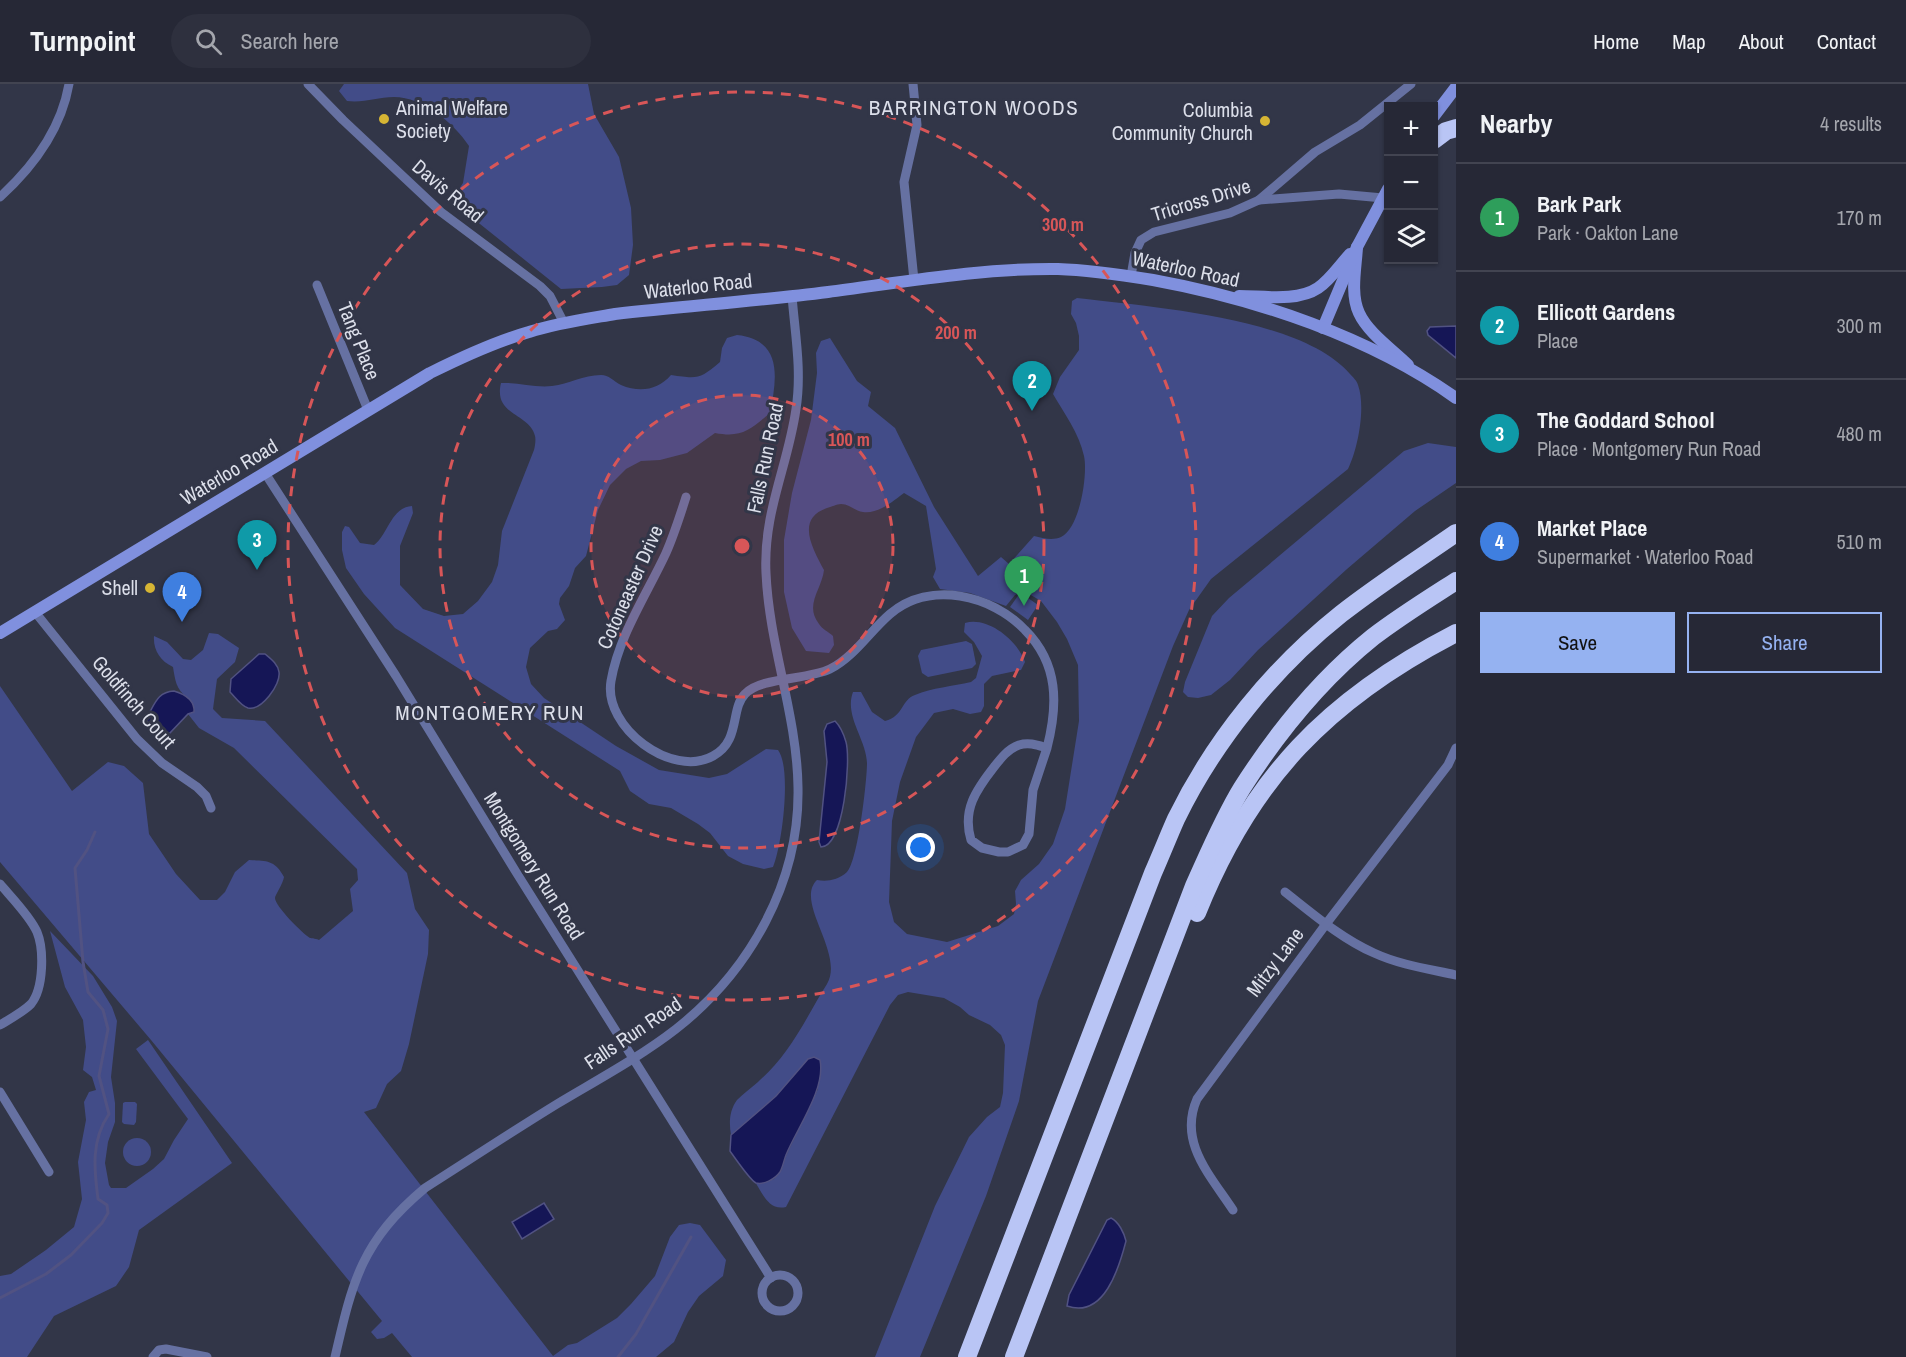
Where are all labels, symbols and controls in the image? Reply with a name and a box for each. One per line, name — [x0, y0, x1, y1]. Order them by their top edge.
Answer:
search box — [171, 14, 591, 68]
text: Turnpoint — [30, 22, 135, 60]
icon: search — [192, 25, 225, 58]
text: Search here — [240, 26, 339, 56]
text: Home — [1593, 27, 1639, 56]
text: Map — [1672, 27, 1706, 56]
text: About — [1739, 27, 1784, 56]
text: Contact — [1817, 27, 1876, 56]
district label: BARRINGTON WOODS — [869, 93, 1079, 122]
place label: Animal Welfare Society — [395, 94, 508, 144]
place label: Columbia Community Church — [1112, 96, 1253, 146]
map controls — [1384, 102, 1438, 264]
button: + — [1384, 102, 1438, 156]
text: Nearby — [1480, 106, 1552, 141]
text: 4 results — [1820, 110, 1882, 137]
marker: Animal Welfare Society — [377, 112, 391, 126]
marker: Columbia Community Church — [1258, 114, 1272, 128]
street label: Davis Road — [407, 153, 490, 228]
button: − — [1384, 156, 1438, 210]
street label: Tricross Drive — [1148, 172, 1254, 227]
text: Bark Park — [1537, 189, 1621, 219]
text: 1 — [1495, 204, 1504, 231]
text: 170 m — [1836, 204, 1882, 231]
button: layers — [1384, 210, 1438, 264]
text: 300 m — [1042, 212, 1084, 237]
text: Park · Oakton Lane — [1537, 219, 1678, 246]
street label: Waterloo Road — [1130, 244, 1242, 293]
street label: Waterloo Road — [642, 266, 753, 305]
text: Ellicott Gardens — [1537, 297, 1675, 327]
street label: Tang Place — [332, 298, 387, 384]
text: 2 — [1495, 312, 1504, 339]
text: 300 m — [1836, 312, 1882, 339]
text: 200 m — [935, 320, 977, 345]
text: Place — [1537, 327, 1578, 354]
pin: 2 — [1012, 362, 1052, 411]
street label: Falls Run Road — [740, 400, 789, 516]
text: The Goddard School — [1537, 405, 1714, 435]
text: 3 — [1495, 420, 1504, 447]
text: 480 m — [1836, 420, 1882, 447]
text: 100 m — [828, 427, 870, 452]
street label: Waterloo Road — [175, 432, 282, 511]
text: Place · Montgomery Run Road — [1537, 435, 1761, 462]
text: Market Place — [1537, 513, 1647, 543]
pin: 3 — [238, 520, 276, 570]
street label: Cotoneaster Drive — [590, 521, 669, 653]
text: 4 — [1495, 528, 1504, 555]
text: 510 m — [1836, 528, 1882, 555]
centre of rings — [732, 536, 752, 556]
text: Supermarket · Waterloo Road — [1537, 543, 1753, 570]
pin: 1 — [1004, 556, 1044, 606]
pin: 4 — [162, 572, 201, 622]
place label: Shell — [102, 574, 138, 601]
marker: Shell — [143, 581, 157, 595]
button: Save — [1480, 612, 1675, 673]
button: Share — [1687, 612, 1882, 673]
street label: Goldfinch Court — [87, 649, 183, 754]
district label: MONTGOMERY RUN — [395, 698, 585, 727]
street label: Montgomery Run Road — [478, 787, 591, 945]
your location — [906, 833, 935, 862]
street label: Mitzy Lane — [1240, 922, 1310, 1002]
street label: Falls Run Road — [579, 990, 687, 1075]

